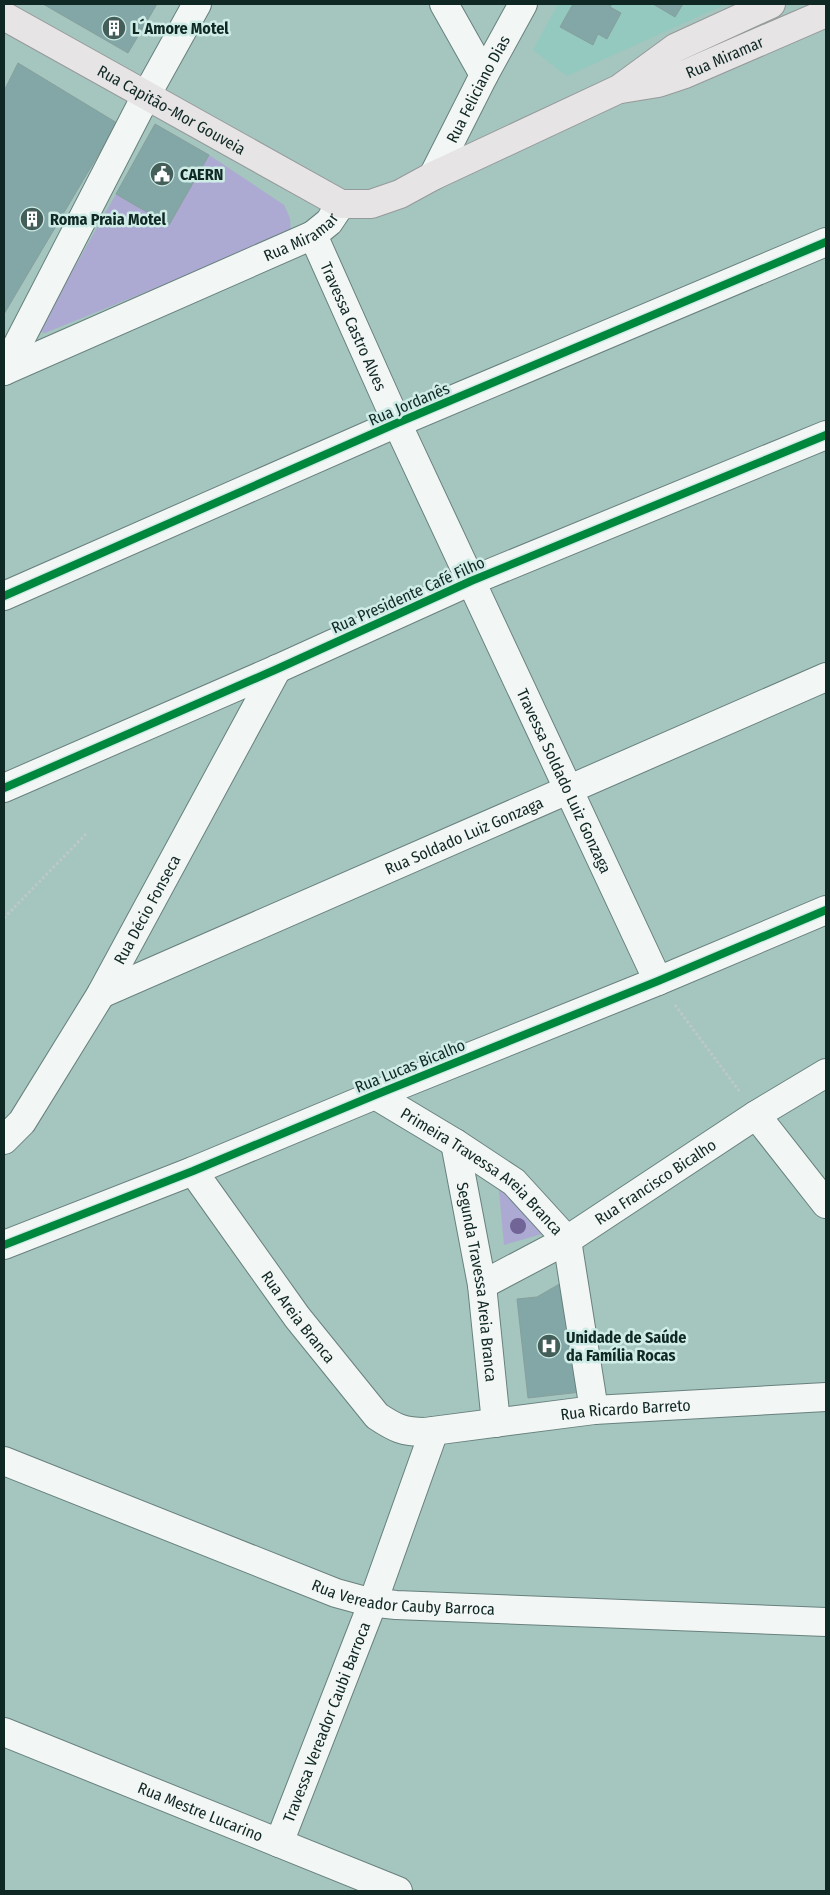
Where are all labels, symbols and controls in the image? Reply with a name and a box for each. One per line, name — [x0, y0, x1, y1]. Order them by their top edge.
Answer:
building icon: L´Amore Motel — [101, 15, 127, 41]
place label: L´Amore Motel — [132, 18, 229, 38]
street label: Rua Feliciano Dias — [442, 32, 514, 146]
street label: Rua Miramar — [683, 32, 767, 82]
street label: Rua Capitão-Mor Gouveia — [94, 61, 249, 158]
public building icon: CAERN — [149, 161, 175, 187]
place label: CAERN — [180, 165, 223, 184]
building icon: Roma Praia Motel — [19, 206, 45, 232]
street label: Rua Miramar — [261, 209, 342, 265]
place label: Roma Praia Motel — [50, 210, 166, 229]
street label: Travessa Castro Alves — [317, 259, 391, 394]
street label: Rua Jordanês — [366, 378, 453, 430]
street label: Rua Presidente Café Filho — [328, 553, 488, 637]
street label: Travessa Soldado Luiz Gonzaga — [513, 686, 616, 876]
street label: Rua Soldado Luiz Gonzaga — [382, 792, 546, 878]
street label: Rua Décio Fonseca — [109, 851, 184, 967]
street label: Rua Lucas Bicalho — [352, 1035, 468, 1097]
street label: Primeira Travessa Areia Branca — [397, 1103, 567, 1239]
street label: Rua Francisco Bicalho — [591, 1135, 719, 1229]
street label: Segunda Travessa Areia Branca — [453, 1181, 501, 1383]
street label: Rua Areia Branca — [258, 1267, 340, 1367]
place label: Unidade de Saúde da Família Rocas — [566, 1328, 686, 1365]
hospital icon: Unidade de Saúde da Família Rocas — [536, 1333, 562, 1359]
street label: Rua Ricardo Barreto — [559, 1395, 691, 1424]
street label: Rua Vereador Cauby Barroca — [309, 1575, 495, 1618]
street label: Travessa Vereador Caubi Barroca — [279, 1619, 374, 1825]
street label: Rua Mestre Lucarino — [135, 1778, 266, 1845]

